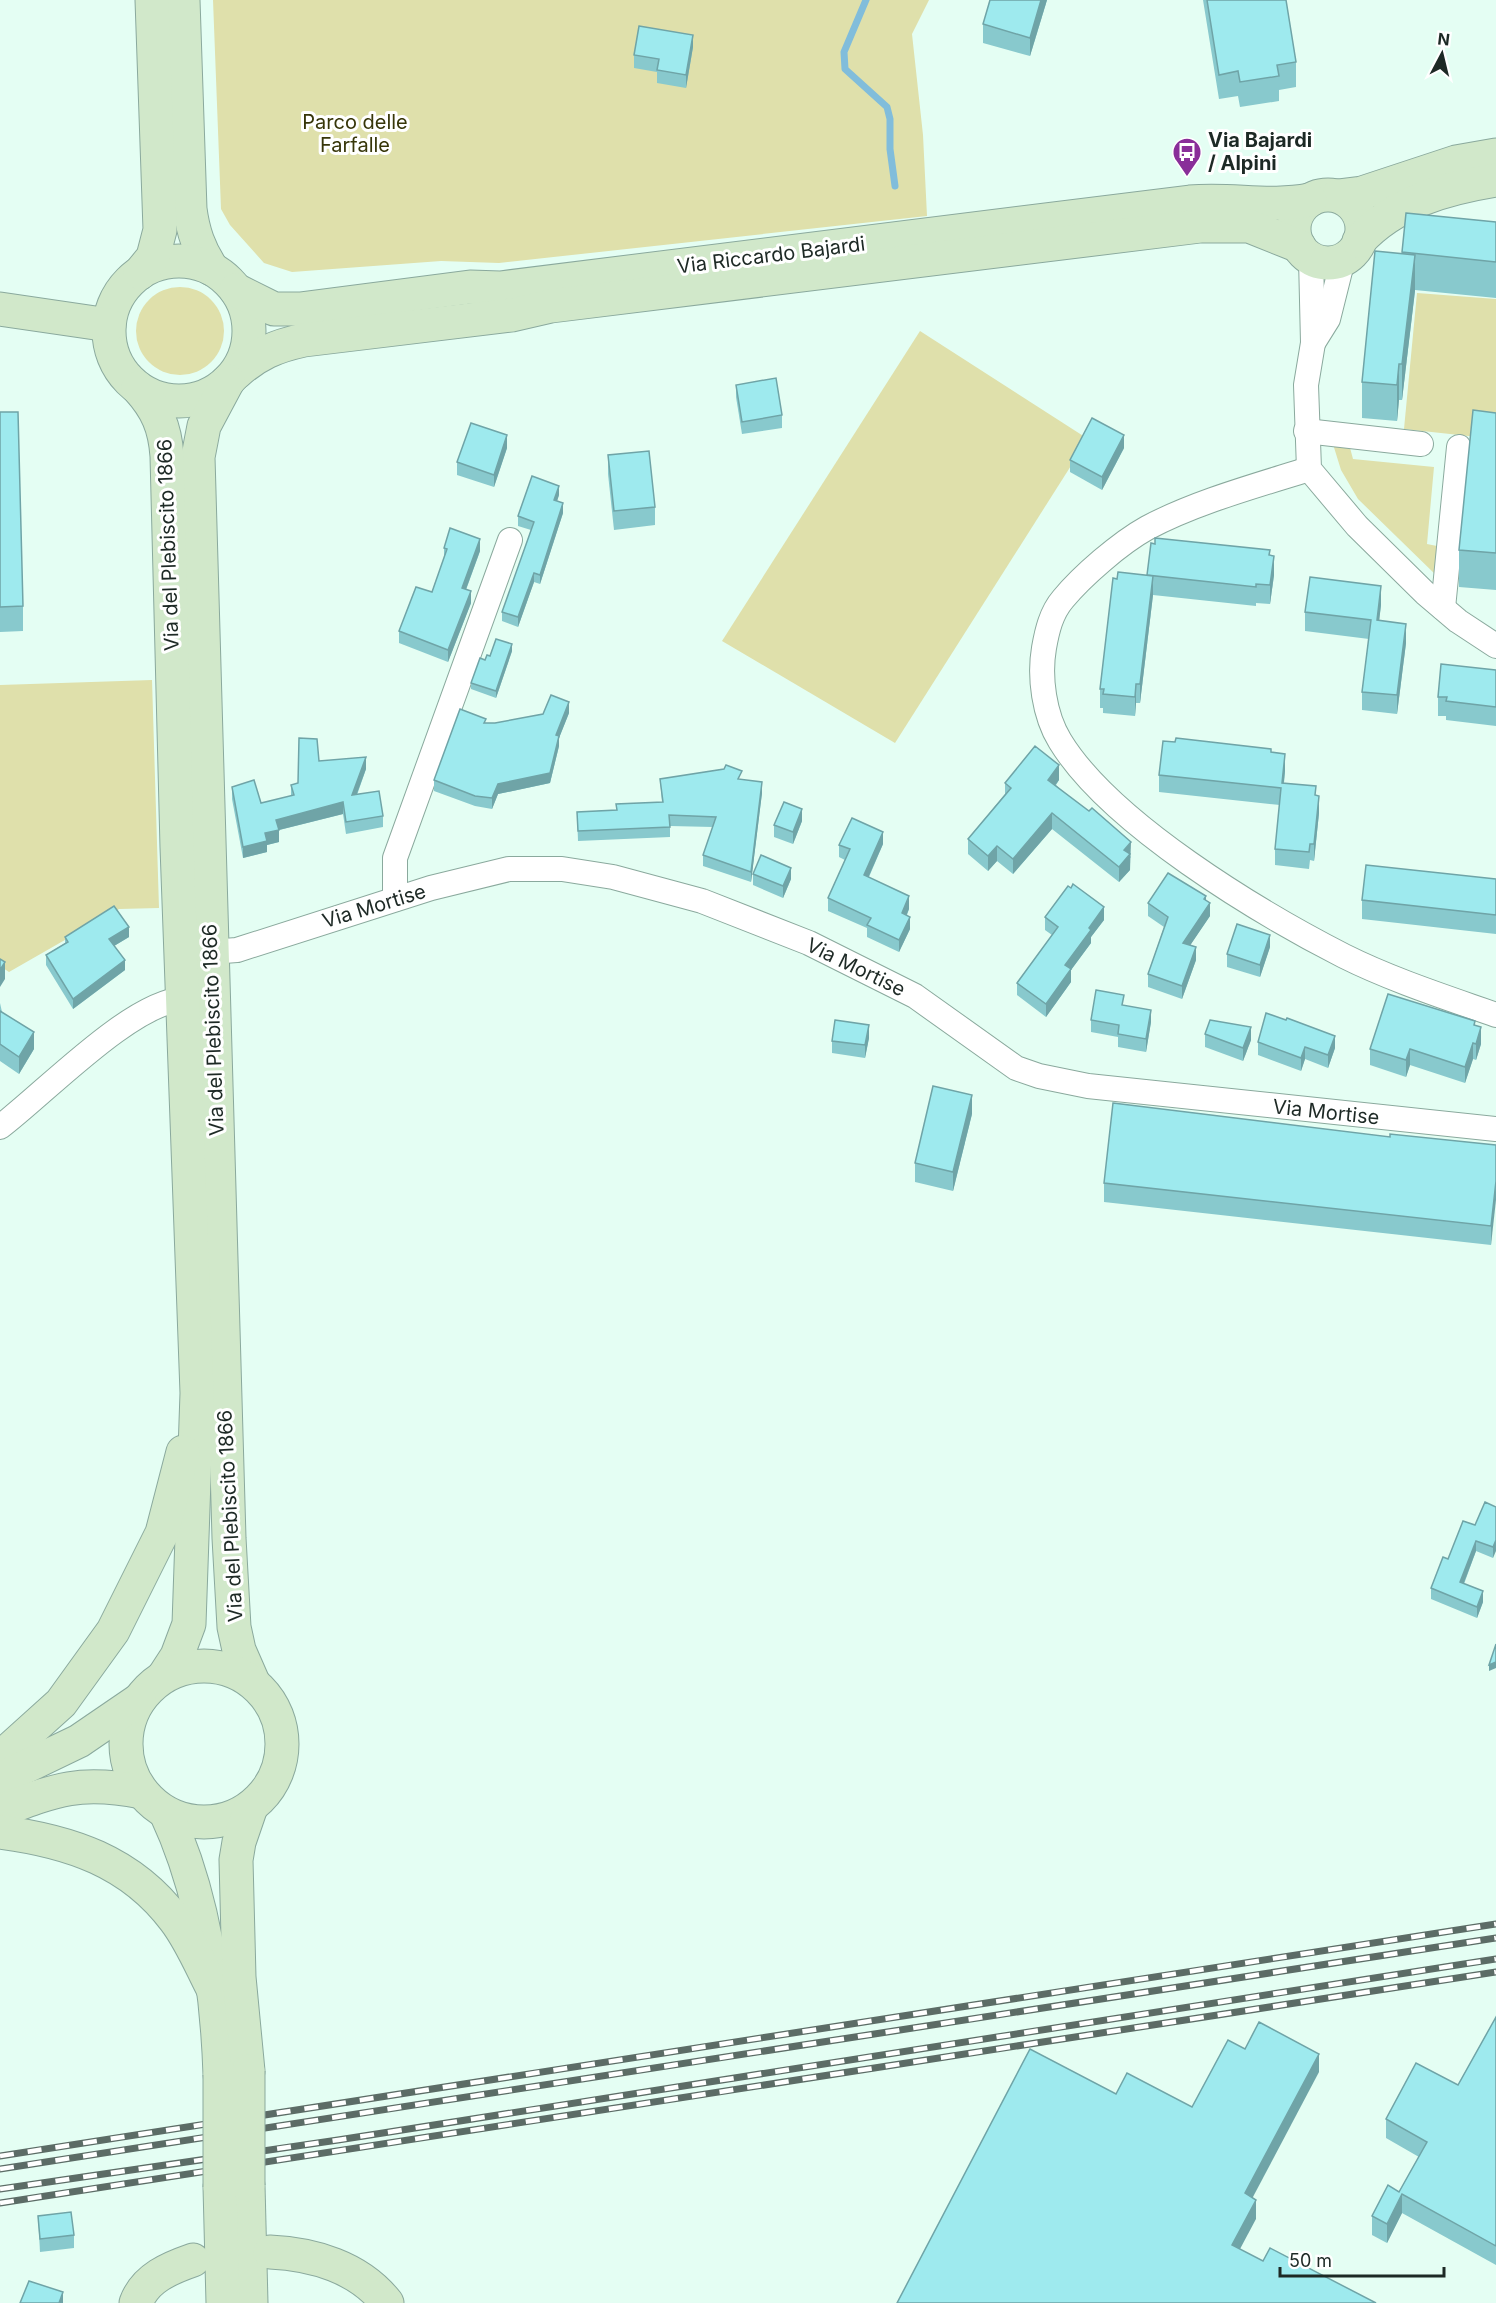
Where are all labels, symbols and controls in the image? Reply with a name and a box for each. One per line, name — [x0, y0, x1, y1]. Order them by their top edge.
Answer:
north arrow — [1412, 24, 1472, 84]
text: N — [1437, 28, 1451, 50]
park label: Parco delle Farfalle — [302, 110, 408, 157]
place label: Via Bajardi / Alpini — [1208, 128, 1312, 175]
bus stop icon: Via Bajardi / Alpini — [1171, 136, 1203, 178]
street label: Via Riccardo Bajardi — [676, 232, 866, 278]
street label: Via del Plebiscito 1866 — [152, 438, 184, 652]
street label: Via Mortise — [319, 879, 429, 933]
street label: Via del Plebiscito 1866 — [197, 923, 229, 1137]
street label: Via Mortise — [803, 933, 909, 1001]
street label: Via Mortise — [1272, 1094, 1380, 1130]
street label: Via del Plebiscito 1866 — [212, 1409, 248, 1623]
scale bar — [1280, 2240, 1444, 2278]
text: 50 m — [1289, 2250, 1332, 2271]

